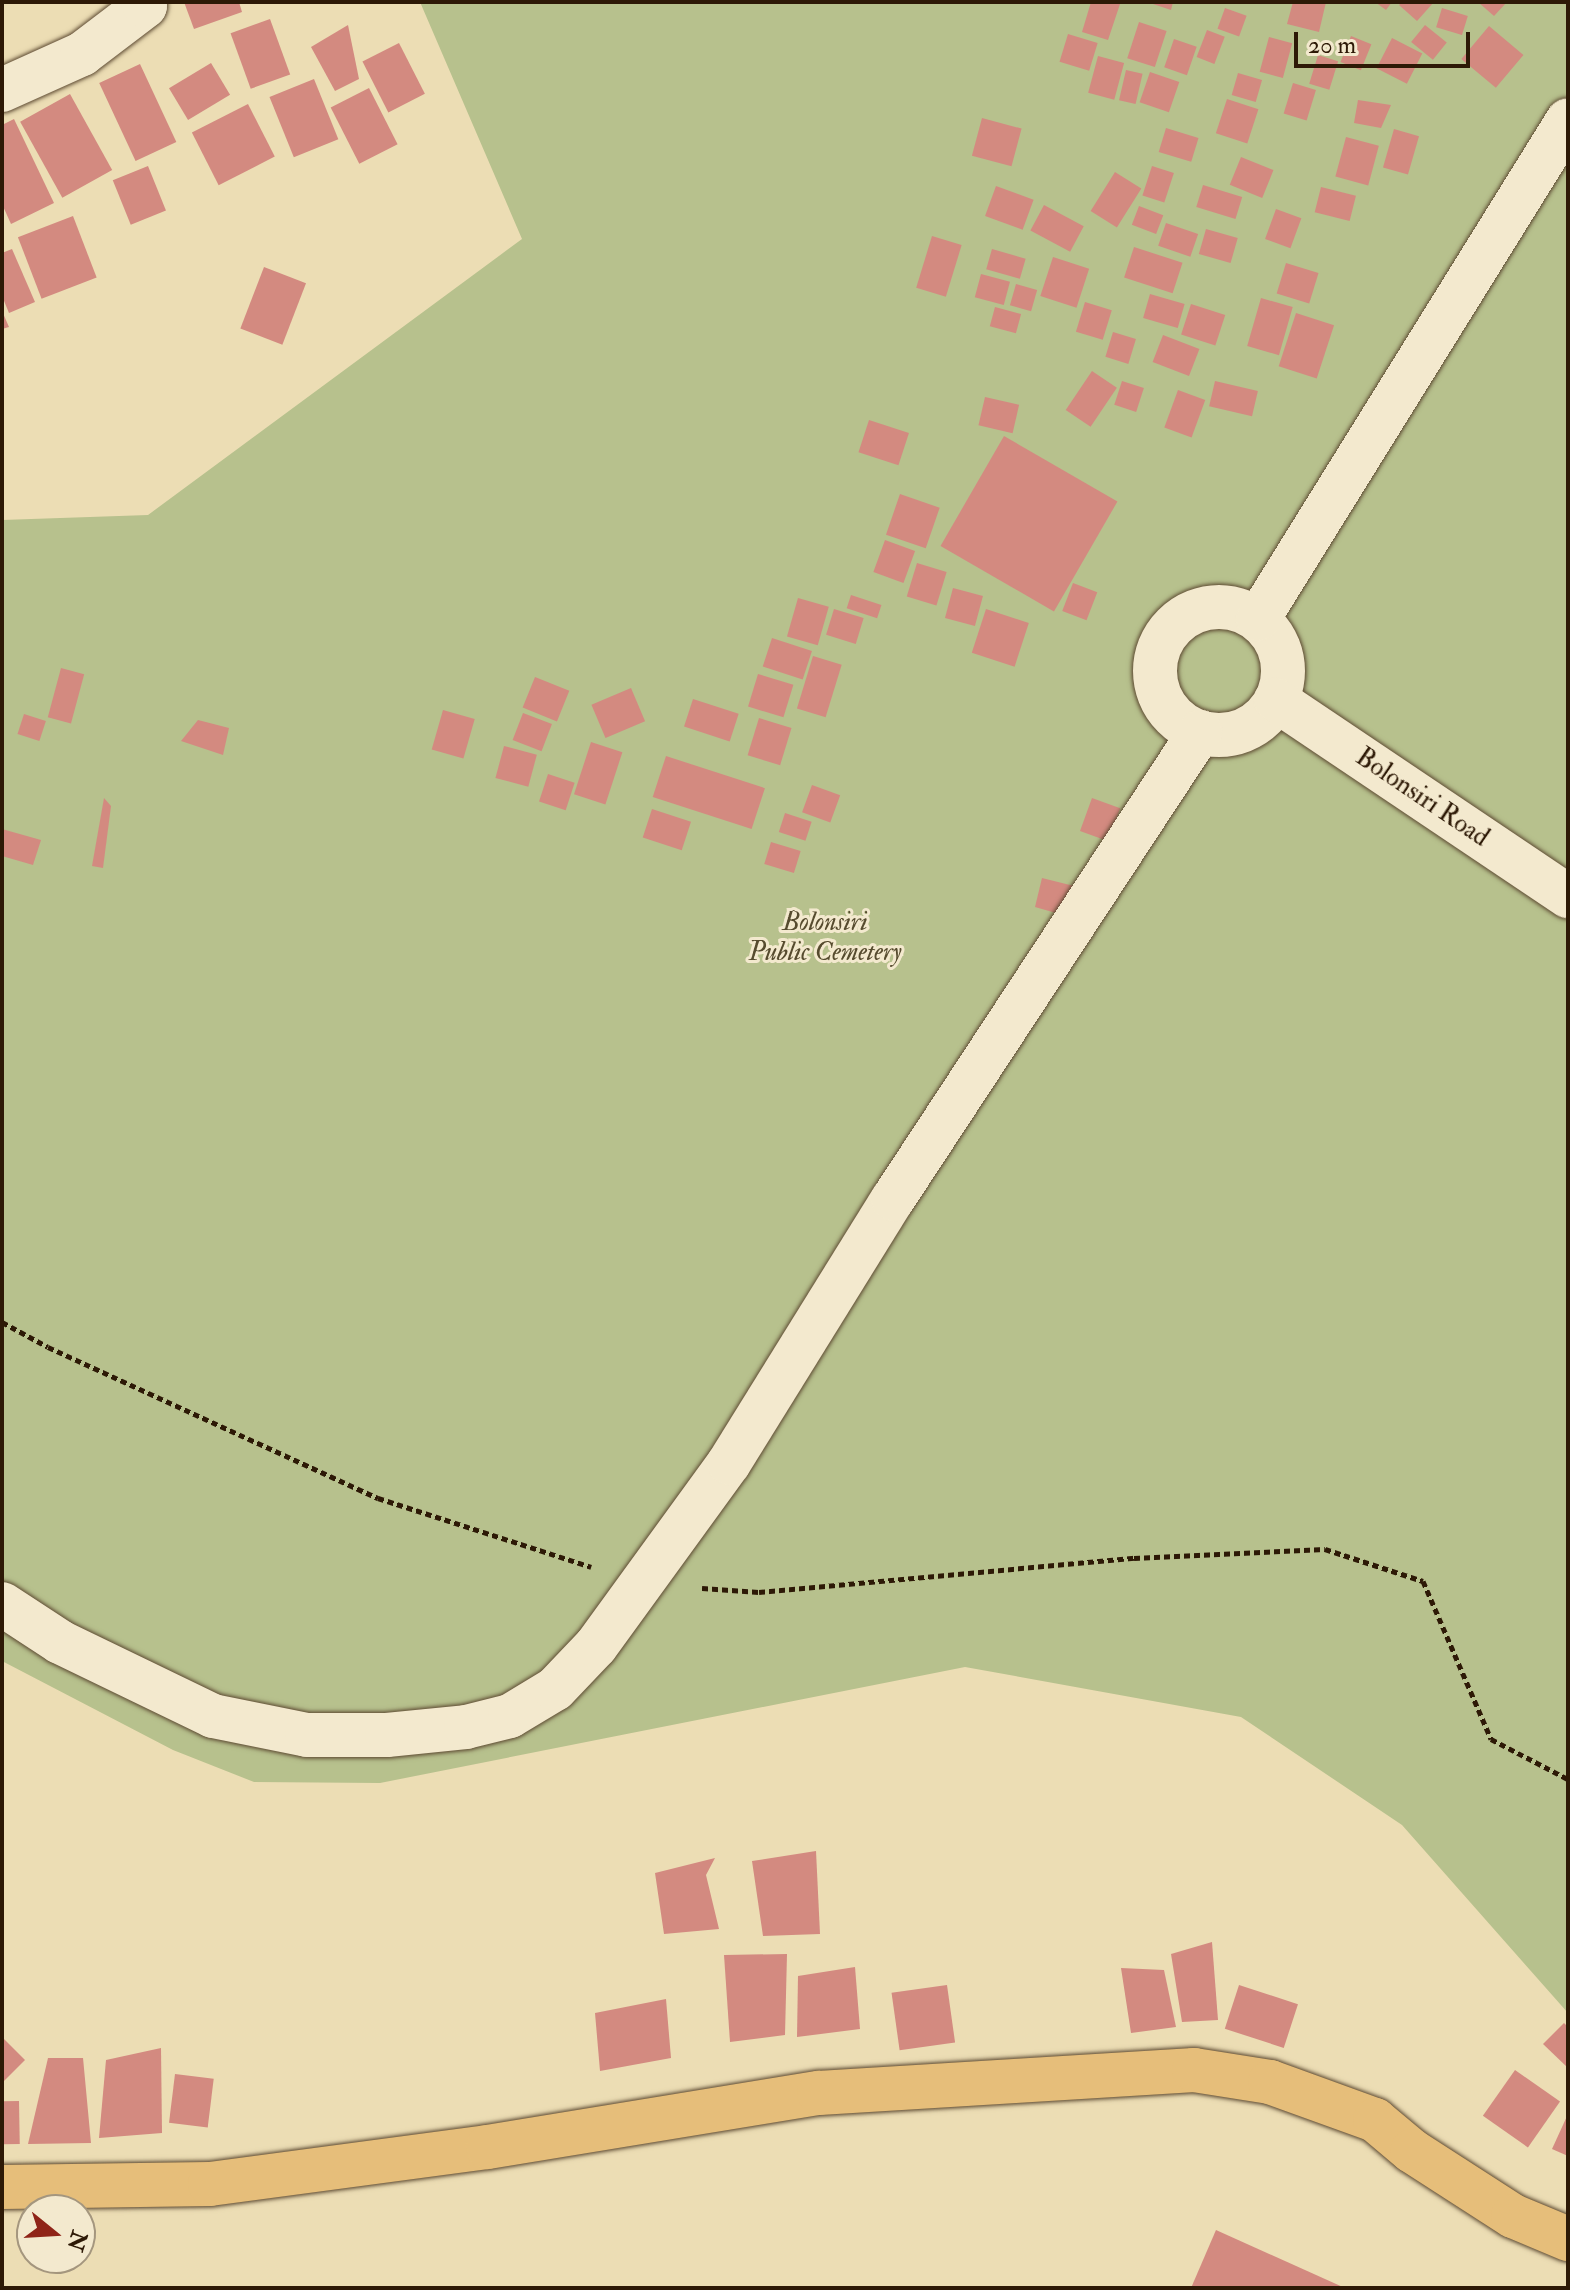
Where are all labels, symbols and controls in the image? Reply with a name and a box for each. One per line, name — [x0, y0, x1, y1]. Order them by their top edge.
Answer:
scale bar — [1298, 16, 1474, 66]
text: 20 m — [1308, 30, 1356, 61]
street label: Bolonsiri Road — [1349, 742, 1495, 854]
park label: Bolonsiri Public Cemetery — [748, 907, 902, 968]
north arrow — [16, 2194, 96, 2274]
text: N — [61, 2227, 93, 2254]

